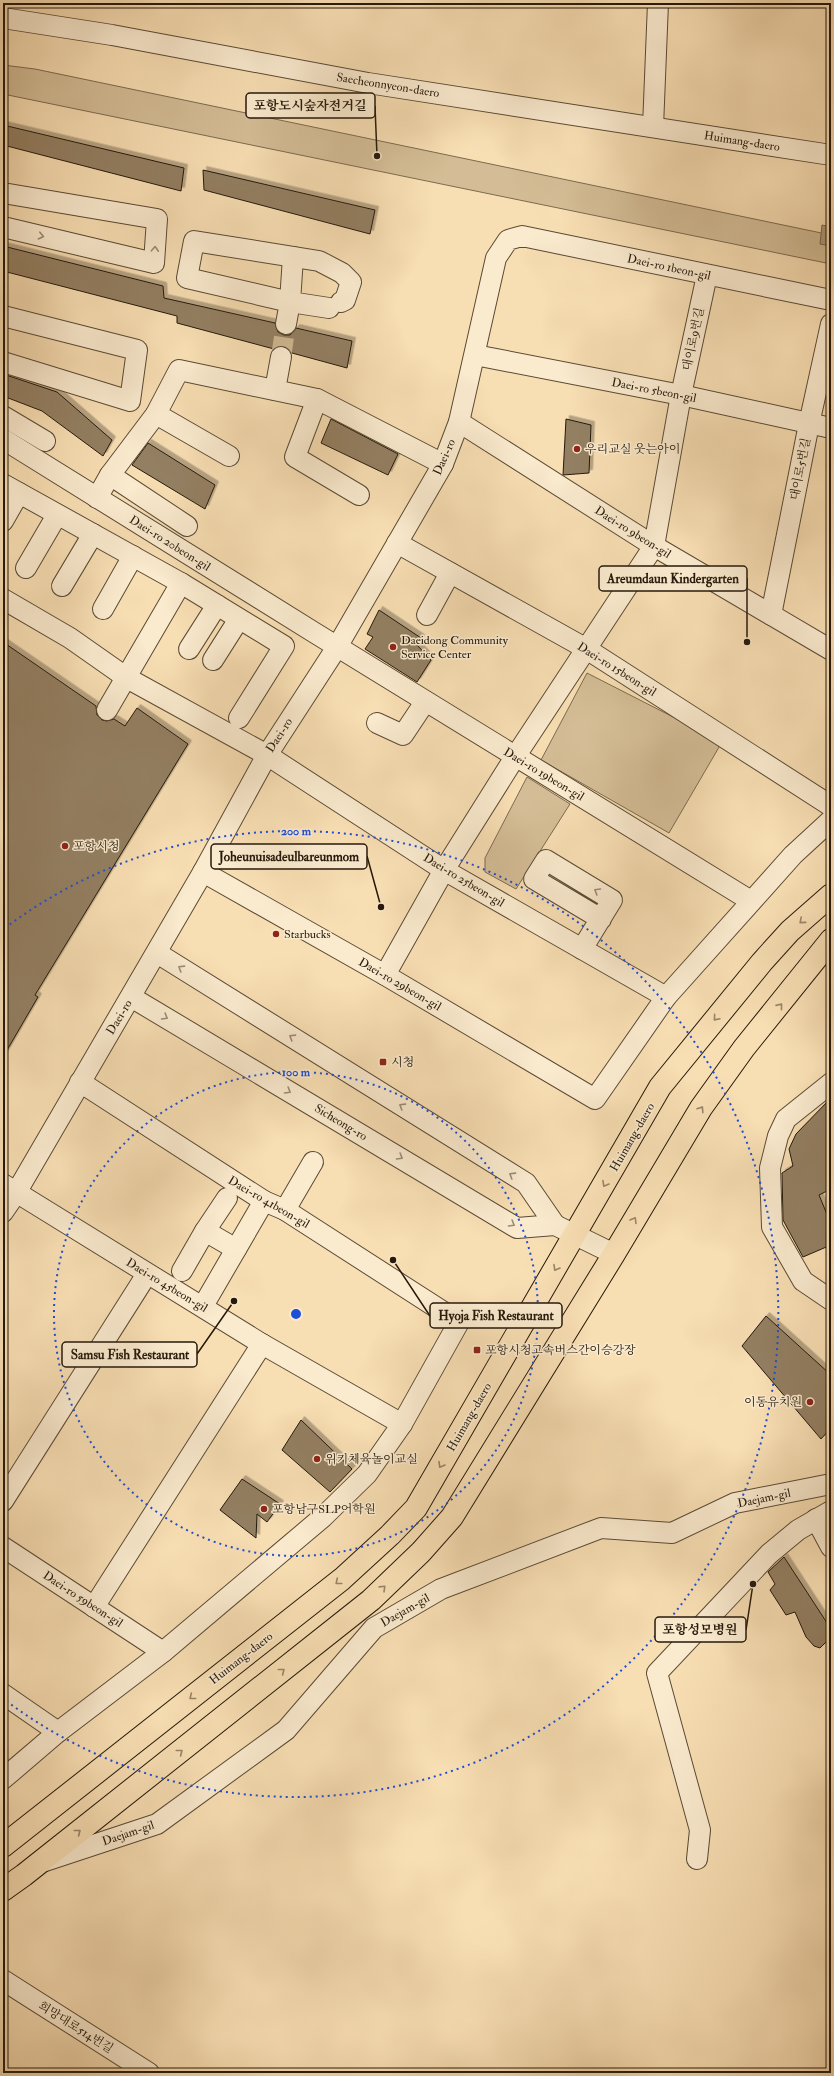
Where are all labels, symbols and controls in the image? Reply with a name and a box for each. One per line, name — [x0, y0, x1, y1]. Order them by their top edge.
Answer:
street label: Saecheonnyeon-daero — [335, 70, 441, 101]
callout: 포항도시숲자전거길 — [246, 93, 375, 118]
text: 포항도시숲자전거길 — [253, 98, 367, 114]
street label: Huimang-daero — [703, 128, 781, 155]
one-way arrow — [38, 232, 44, 240]
one-way arrow — [151, 246, 159, 252]
street label: Daei-ro 1beon-gil — [626, 251, 712, 284]
street label: 대이로9번길 — [679, 306, 707, 372]
street label: Daei-ro 5beon-gil — [610, 375, 698, 406]
street label: Daei-ro — [430, 437, 459, 478]
street label: 대이로5번길 — [787, 437, 814, 502]
place label: 우리교실 웃는아이 — [585, 442, 680, 457]
marker: 우리교실 웃는아이 — [572, 444, 582, 454]
street label: Daei-ro 9beon-gil — [592, 503, 674, 562]
street label: Daei-ro 20beon-gil — [126, 512, 213, 574]
callout: Areumdaun Kindergarten — [599, 566, 747, 591]
text: Areumdaun Kindergarten — [606, 571, 739, 588]
place label: Daeidong Community Service Center — [401, 633, 509, 662]
street label: Daei-ro 15beon-gil — [574, 639, 659, 700]
marker: Daeidong Community Service Center — [388, 642, 398, 652]
street label: Daei-ro — [263, 715, 296, 755]
street label: Daei-ro 19beon-gil — [501, 745, 587, 804]
text: 200 m — [281, 824, 312, 839]
place label: 포항시청 — [73, 839, 119, 854]
marker: 포항시청 — [60, 841, 70, 851]
callout: Joheunuisadeulbareunmom — [211, 844, 367, 869]
text: Joheunuisadeulbareunmom — [218, 849, 360, 866]
street label: Daei-ro 25beon-gil — [420, 850, 507, 911]
one-way arrow — [594, 888, 601, 896]
one-way arrow — [799, 916, 807, 923]
place label: Starbucks — [284, 927, 331, 942]
marker: Starbucks — [271, 929, 281, 939]
street label: Daei-ro 29beon-gil — [356, 955, 444, 1014]
one-way arrow — [178, 965, 185, 973]
street label: Daei-ro — [103, 997, 136, 1037]
one-way arrow — [775, 1003, 782, 1010]
one-way arrow — [161, 1012, 168, 1019]
one-way arrow — [713, 1013, 720, 1020]
one-way arrow — [289, 1034, 296, 1042]
place label: 시청 — [391, 1055, 414, 1070]
marker: 시청 — [378, 1057, 388, 1067]
text: 100 m — [282, 1065, 311, 1080]
one-way arrow — [284, 1086, 291, 1093]
street label: Huimang-daero — [607, 1100, 658, 1174]
street label: Sicheong-ro — [312, 1101, 370, 1144]
one-way arrow — [399, 1103, 406, 1110]
one-way arrow — [696, 1106, 703, 1113]
one-way arrow — [396, 1153, 403, 1160]
one-way arrow — [509, 1172, 516, 1179]
street label: Daei-ro 41beon-gil — [225, 1173, 312, 1232]
one-way arrow — [603, 1179, 610, 1187]
one-way arrow — [629, 1217, 637, 1224]
one-way arrow — [508, 1219, 515, 1227]
street label: Daei-ro 45beon-gil — [123, 1255, 210, 1316]
one-way arrow — [554, 1264, 561, 1271]
callout: Hyoja Fish Restaurant — [430, 1303, 562, 1328]
centre of rings — [289, 1307, 303, 1321]
text: Hyoja Fish Restaurant — [438, 1308, 554, 1325]
callout: Samsu Fish Restaurant — [62, 1342, 197, 1367]
place label: 포항시청고속버스간이승강장 — [485, 1343, 636, 1358]
marker: 포항시청고속버스간이승강장 — [472, 1345, 482, 1355]
text: Samsu Fish Restaurant — [71, 1347, 190, 1363]
street label: Huimang-daero — [444, 1380, 495, 1454]
place label: 이동유치원 — [744, 1395, 802, 1410]
marker: 이동유치원 — [805, 1397, 815, 1407]
place label: 위키체육놀이교실 — [325, 1452, 418, 1467]
marker: 위키체육놀이교실 — [312, 1454, 322, 1464]
one-way arrow — [439, 1461, 446, 1468]
street label: Daejam-gil — [736, 1486, 792, 1511]
place label: 포항남구SLP어학원 — [272, 1502, 376, 1517]
marker: 포항남구SLP어학원 — [259, 1504, 269, 1514]
street label: Daei-ro 59beon-gil — [40, 1568, 126, 1631]
one-way arrow — [335, 1578, 342, 1585]
one-way arrow — [378, 1586, 386, 1593]
street label: Daejam-gil — [378, 1590, 432, 1630]
callout: 포항성모병원 — [655, 1617, 746, 1642]
text: 포항성모병원 — [662, 1622, 738, 1638]
street label: Huimang-daero — [207, 1629, 276, 1688]
one-way arrow — [277, 1668, 284, 1675]
one-way arrow — [189, 1693, 196, 1700]
one-way arrow — [176, 1749, 183, 1756]
street label: Daejam-gil — [100, 1818, 156, 1849]
one-way arrow — [74, 1830, 81, 1837]
street label: 희망대로514번길 — [35, 1998, 116, 2056]

